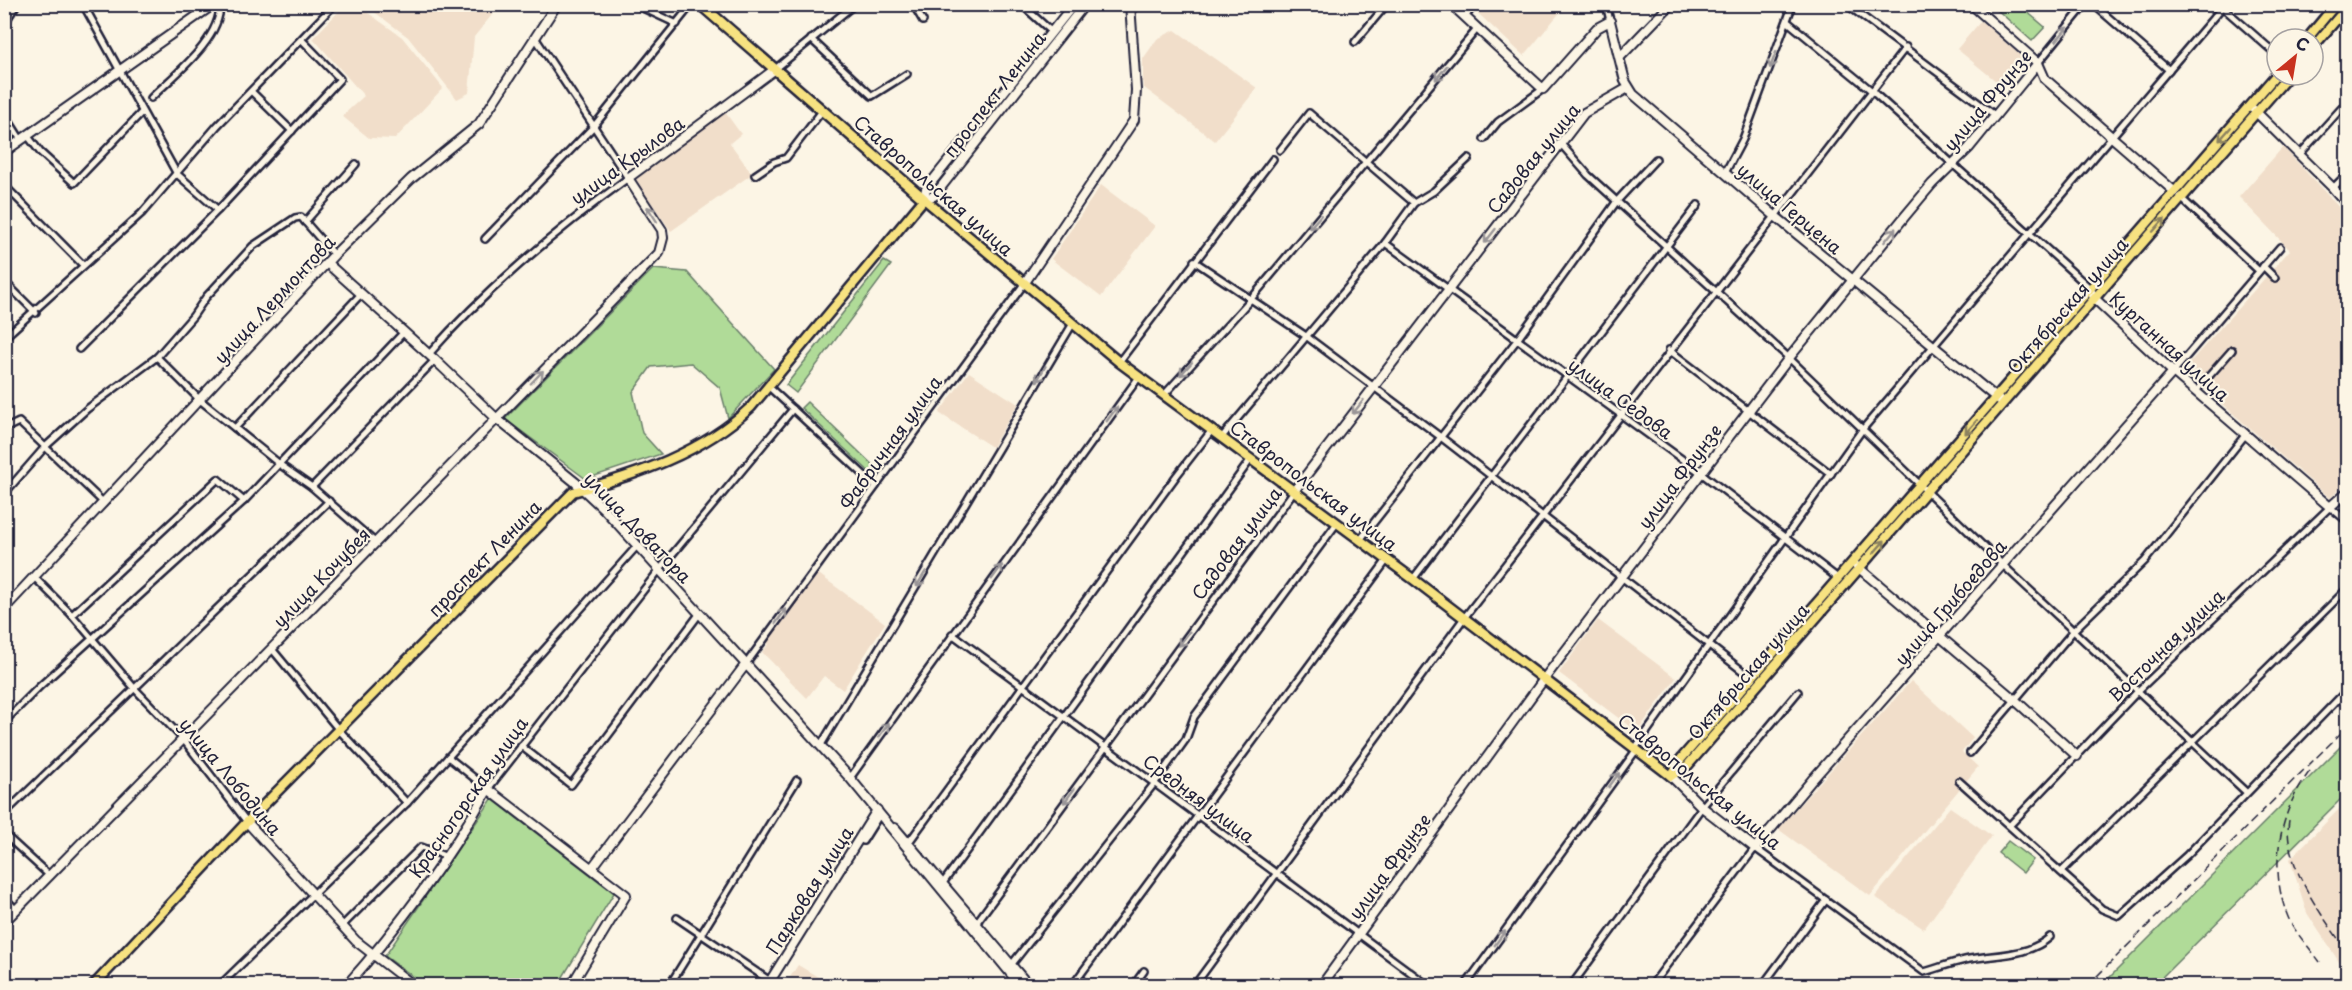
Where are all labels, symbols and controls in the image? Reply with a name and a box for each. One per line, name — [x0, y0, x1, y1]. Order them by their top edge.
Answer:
street label: проспект Ленина — [936, 25, 1052, 163]
one-way arrow — [2055, 26, 2068, 42]
north arrow — [2265, 27, 2325, 87]
text: С — [2292, 30, 2314, 57]
street label: улица Фрунзе — [1937, 43, 2037, 157]
one-way arrow — [1767, 50, 1778, 68]
one-way arrow — [1434, 65, 1447, 81]
street label: Садовая улица — [1480, 96, 1587, 219]
street label: Ставропольская улица — [848, 108, 1020, 262]
street label: улица Крылова — [564, 109, 690, 211]
one-way arrow — [2218, 127, 2232, 142]
street label: улица Герцена — [1732, 156, 1849, 261]
one-way arrow — [646, 206, 658, 222]
one-way arrow — [1308, 214, 1321, 230]
one-way arrow — [2152, 218, 2166, 233]
one-way arrow — [1483, 227, 1496, 243]
one-way arrow — [1884, 227, 1897, 243]
street label: улица Лермонтова — [207, 228, 341, 369]
street label: Октябрьская улица — [2000, 230, 2134, 379]
street label: Курганная улица — [2104, 285, 2236, 408]
street label: улица Седова — [1563, 351, 1680, 446]
one-way arrow — [1179, 361, 1193, 376]
one-way arrow — [1034, 366, 1046, 383]
street label: Фабричная улица — [832, 369, 948, 514]
one-way arrow — [530, 370, 544, 385]
one-way arrow — [1352, 399, 1365, 415]
one-way arrow — [1106, 407, 1118, 423]
street label: Ставропольская улица — [1225, 413, 1404, 557]
street label: улица Фрунзе — [1631, 418, 1727, 534]
one-way arrow — [1964, 419, 1978, 434]
street label: улица Доватора — [578, 465, 699, 589]
street label: Садовая улица — [1184, 480, 1288, 605]
street label: проспект Ленина — [421, 493, 547, 623]
street label: улица Кочубея — [266, 521, 376, 633]
street label: улица Грибоедова — [1888, 532, 2013, 671]
one-way arrow — [1872, 540, 1886, 555]
one-way arrow — [991, 564, 1003, 580]
one-way arrow — [914, 570, 926, 587]
street label: Восточная улица — [2102, 582, 2231, 707]
street label: Октябрьская улица — [1681, 596, 1815, 745]
one-way arrow — [775, 609, 787, 625]
one-way arrow — [1178, 630, 1190, 646]
street label: Ставропольская улица — [1612, 706, 1788, 856]
street label: Красногорская улица — [402, 710, 534, 883]
street label: улица Лободина — [174, 711, 289, 841]
one-way arrow — [878, 723, 890, 739]
street label: Средняя улица — [1138, 747, 1261, 849]
one-way arrow — [1608, 773, 1620, 789]
one-way arrow — [1063, 788, 1075, 804]
street label: улица Фрунзе — [1341, 808, 1437, 924]
street label: Парковая улица — [759, 820, 860, 959]
one-way arrow — [1493, 931, 1506, 947]

